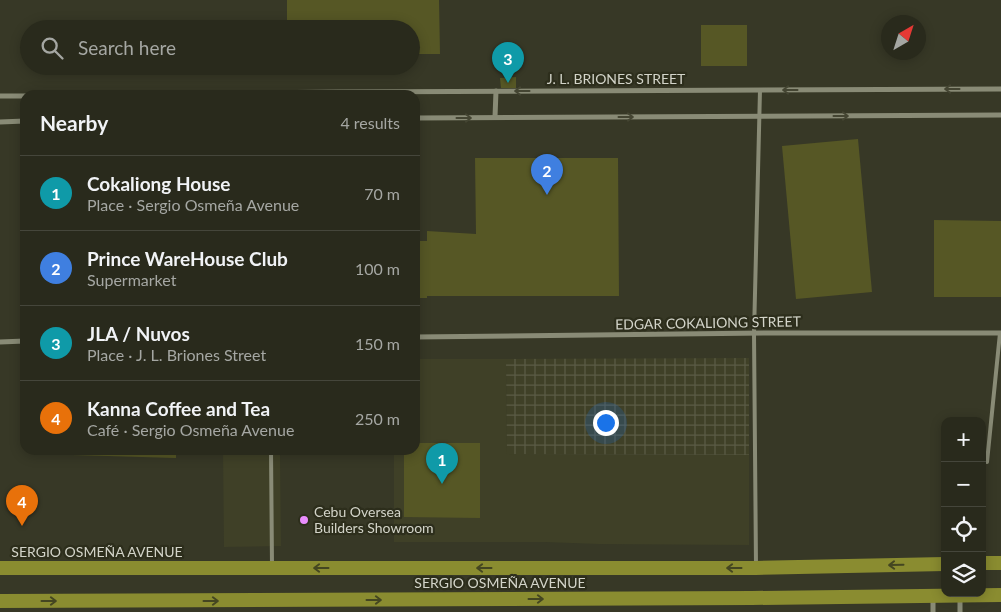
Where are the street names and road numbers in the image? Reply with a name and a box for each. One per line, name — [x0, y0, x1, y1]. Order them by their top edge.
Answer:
street label: J. L. BRIONES STREET — [547, 70, 686, 87]
street label: EDGAR COKALIONG STREET — [615, 312, 802, 333]
street label: SERGIO OSMEÑA AVENUE — [11, 543, 183, 560]
street label: SERGIO OSMEÑA AVENUE — [414, 574, 586, 591]

